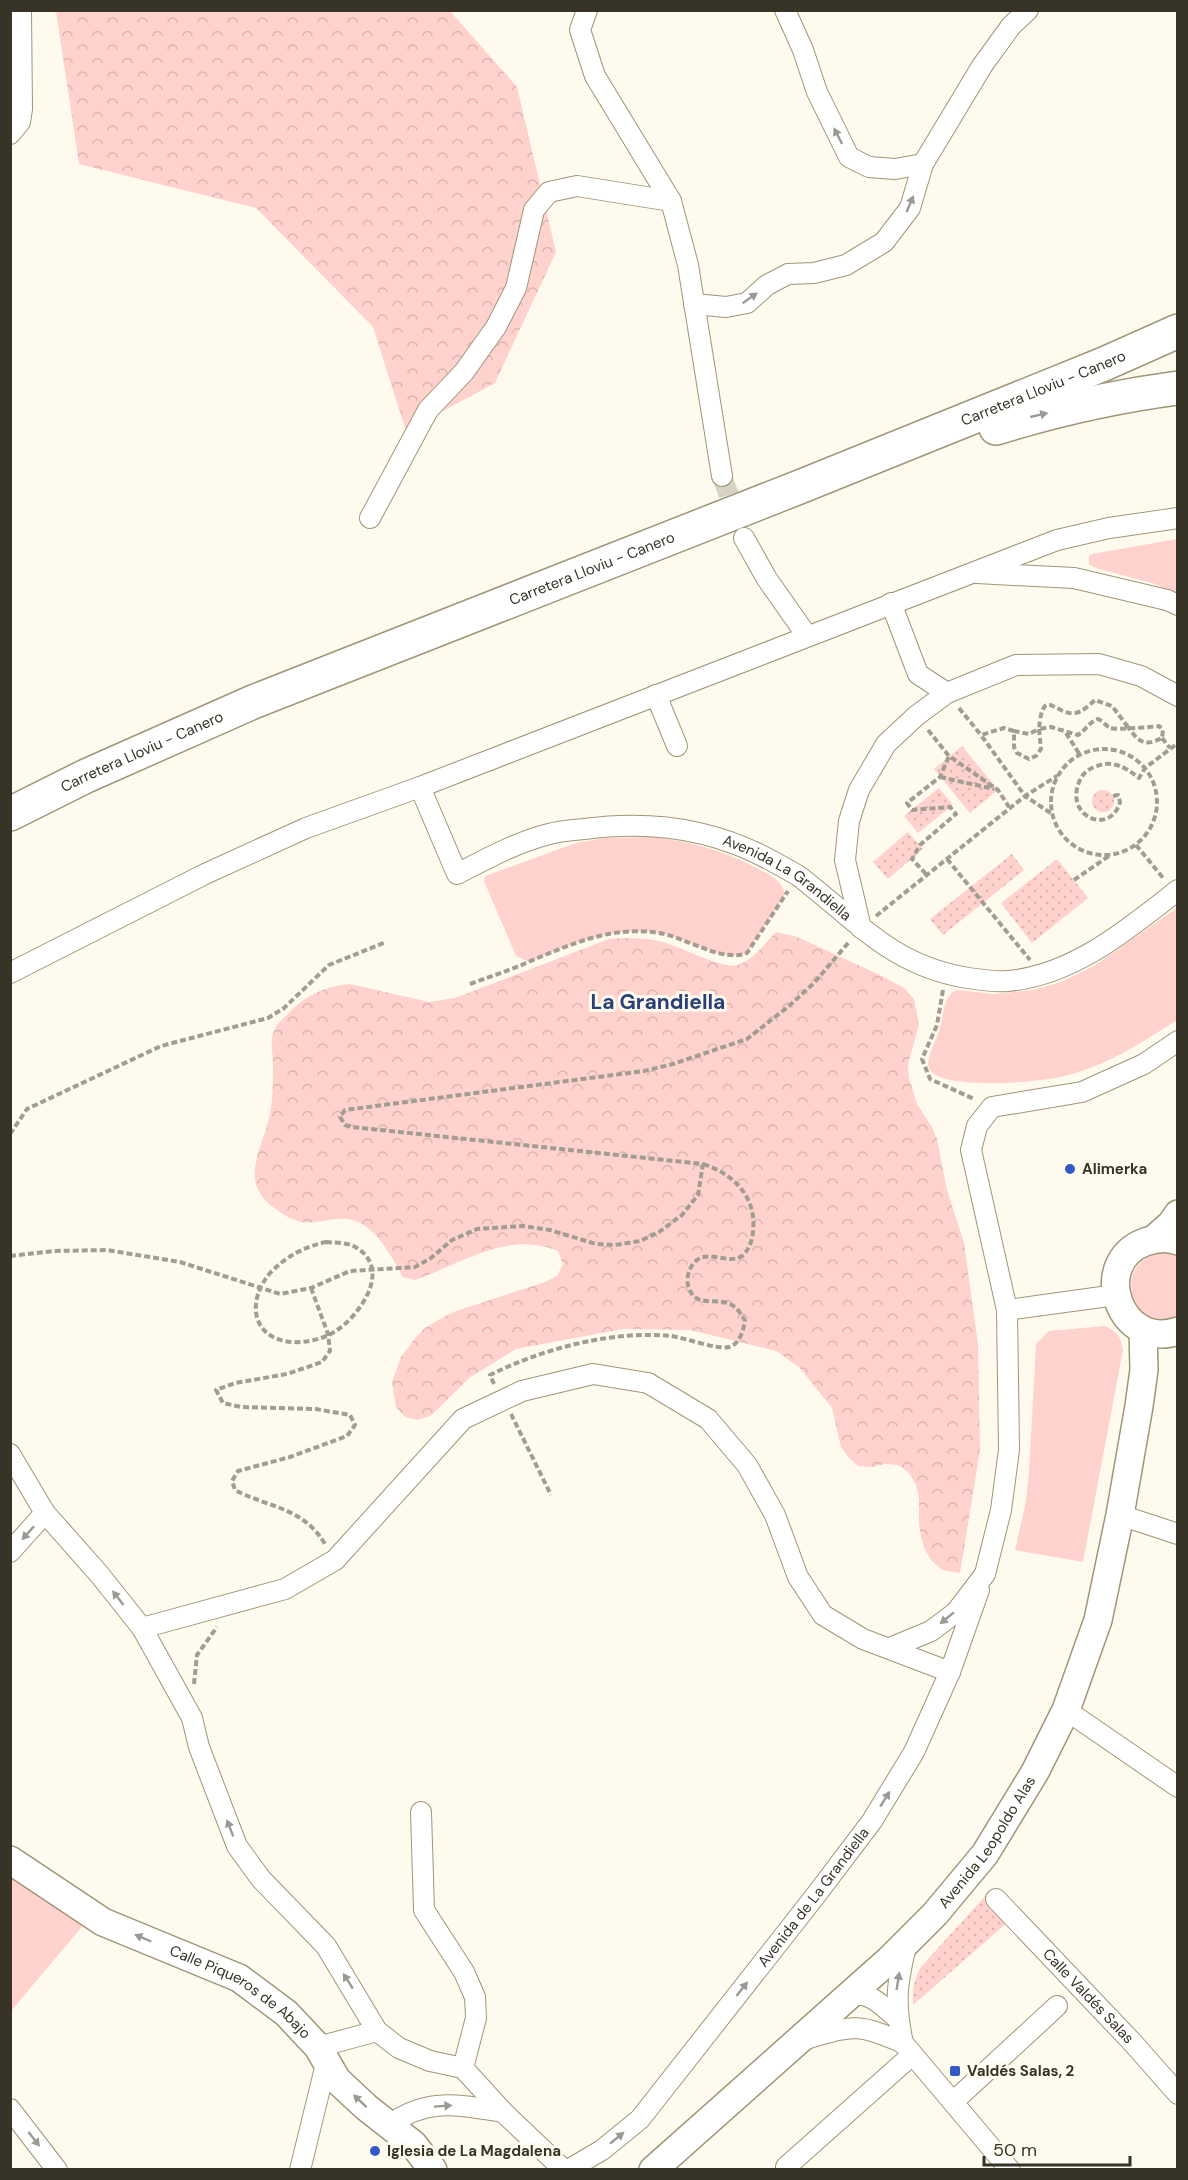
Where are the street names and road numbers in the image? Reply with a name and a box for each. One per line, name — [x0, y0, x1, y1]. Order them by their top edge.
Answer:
street label: Carretera Lloviu - Canero — [958, 346, 1129, 431]
street label: Carretera Lloviu - Canero — [506, 527, 678, 610]
street label: Carretera Lloviu - Canero — [57, 706, 227, 797]
street label: Avenida La Grandiella — [720, 830, 856, 925]
street label: Avenida Leopoldo Alas — [934, 1772, 1040, 1912]
street label: Avenida de La Grandiella — [753, 1823, 874, 1971]
street label: Calle Piqueros de Abajo — [167, 1940, 315, 2043]
street label: Calle Valdés Salas — [1038, 1944, 1138, 2048]

